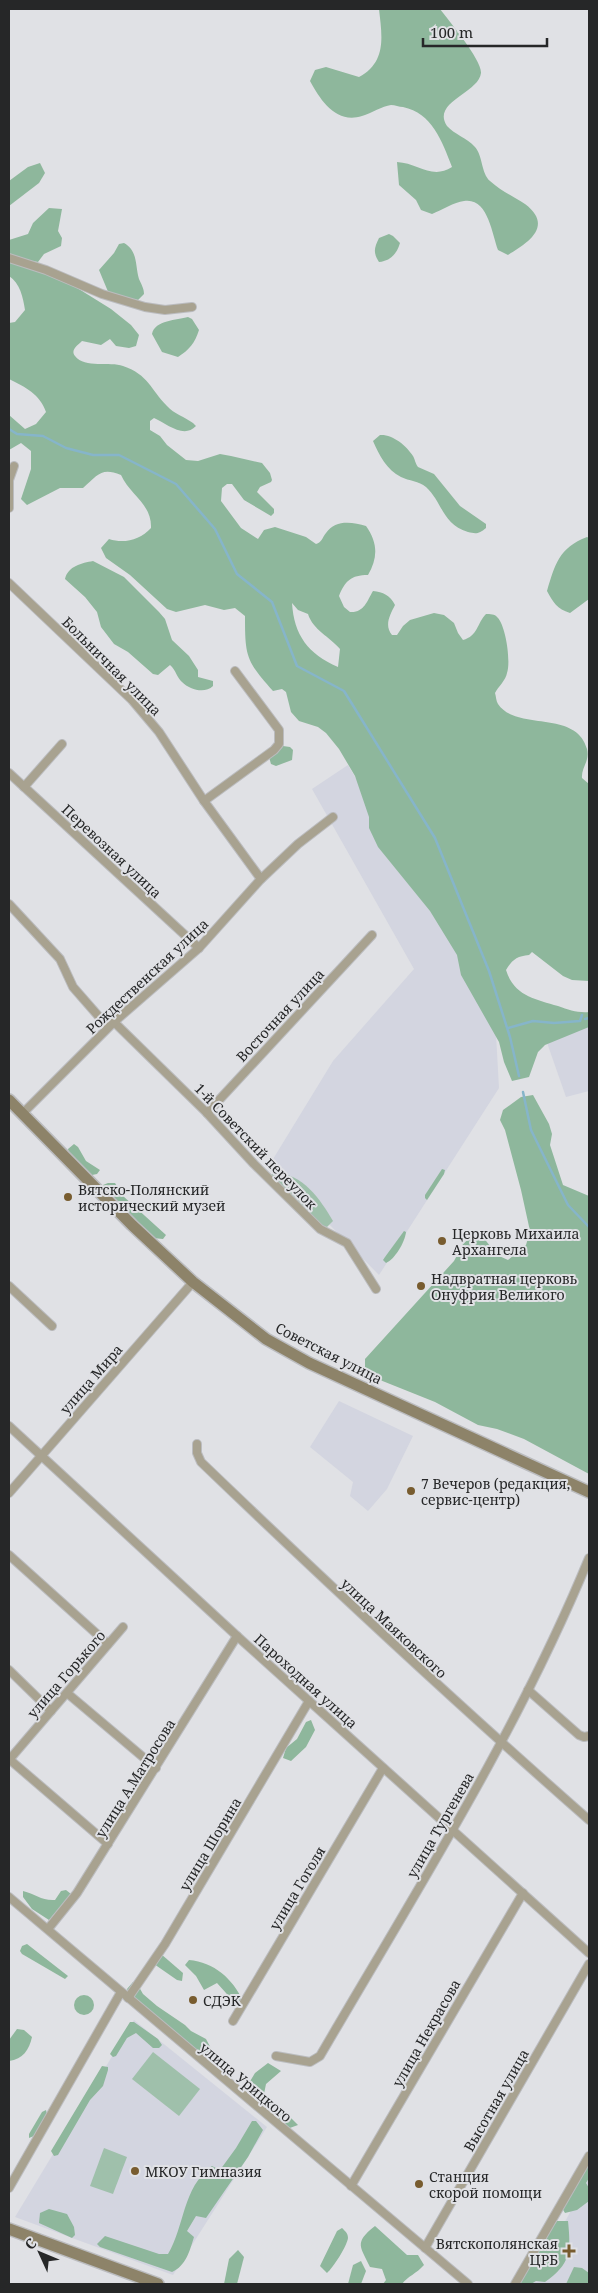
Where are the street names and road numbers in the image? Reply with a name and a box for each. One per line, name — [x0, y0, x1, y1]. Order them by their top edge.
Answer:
street label: Больничная улица — [58, 612, 166, 720]
street label: Перевозная улица — [58, 800, 166, 902]
street label: Рождественская улица — [82, 914, 212, 1038]
street label: Восточная улица — [232, 964, 328, 1066]
street label: 1-й Советский переулок — [191, 1079, 322, 1214]
street label: Советская улица — [272, 1318, 386, 1388]
street label: улица Мира — [55, 1340, 127, 1418]
street label: улица Маяковского — [337, 1574, 451, 1682]
street label: улица Горького — [23, 1626, 109, 1722]
street label: Пароходная улица — [250, 1629, 362, 1733]
street label: улица А.Матросова — [91, 1715, 179, 1841]
street label: улица Тургенева — [402, 1769, 478, 1881]
street label: улица Шорина — [175, 1794, 245, 1894]
street label: улица Гоголя — [265, 1843, 329, 1933]
street label: улица Некрасова — [387, 1976, 465, 2090]
street label: улица Урицкого — [196, 2038, 296, 2126]
street label: Высотная улица — [459, 2045, 533, 2155]

